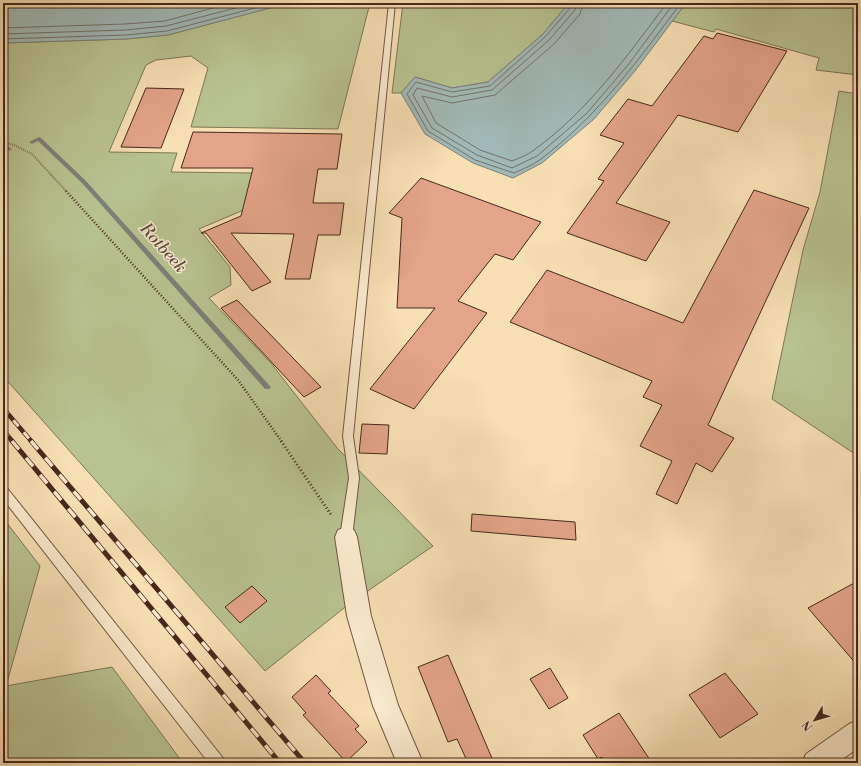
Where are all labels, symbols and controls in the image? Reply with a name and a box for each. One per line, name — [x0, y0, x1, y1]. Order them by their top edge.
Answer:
water label: Rotbeek — [134, 218, 191, 278]
north arrow — [795, 700, 835, 740]
text: N — [800, 718, 816, 733]

